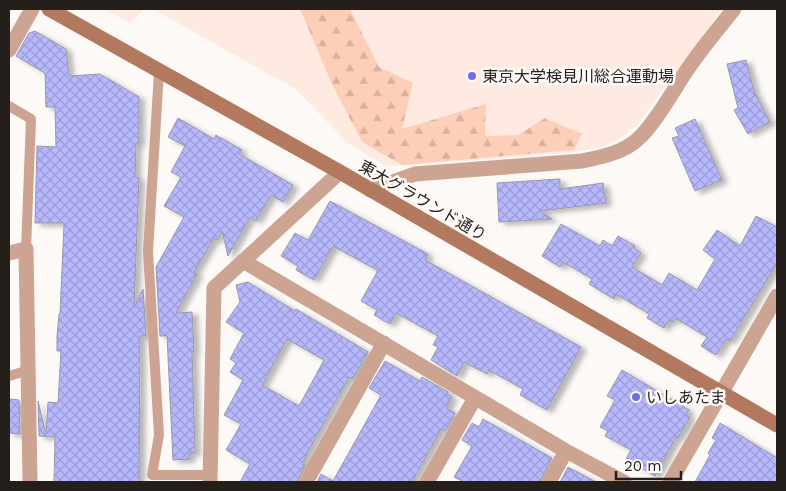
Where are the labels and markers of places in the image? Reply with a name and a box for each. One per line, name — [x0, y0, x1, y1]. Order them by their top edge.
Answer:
place label: 東京大学検見川総合運動場 — [482, 67, 674, 86]
marker: 東京大学検見川総合運動場 — [466, 70, 478, 82]
place label: いしあたま — [646, 388, 726, 407]
marker: いしあたま — [630, 391, 642, 403]

